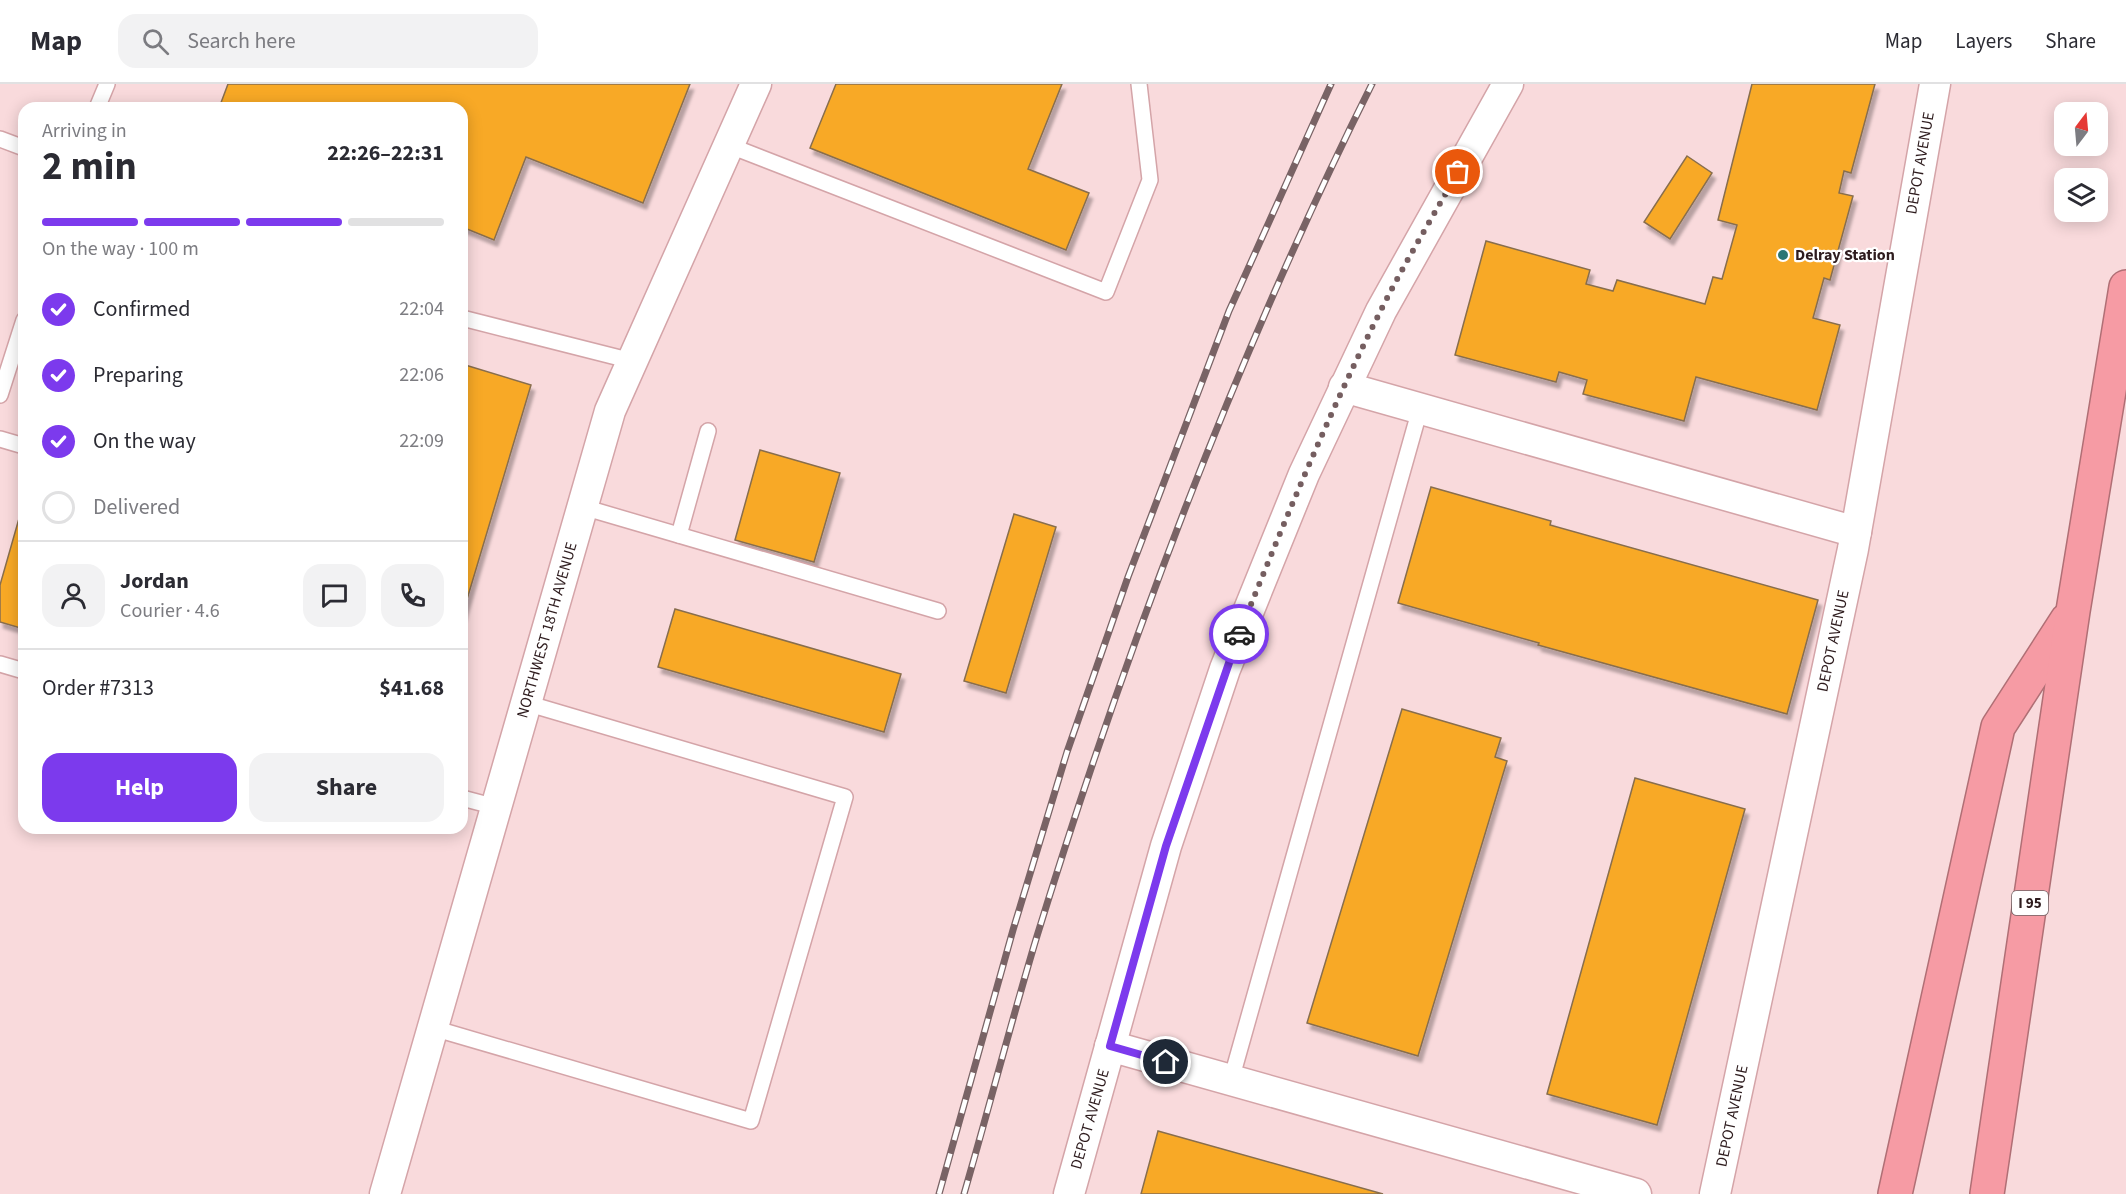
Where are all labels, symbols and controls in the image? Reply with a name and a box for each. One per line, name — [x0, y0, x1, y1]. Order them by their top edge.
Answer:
search box — [118, 14, 538, 68]
text: Map — [30, 21, 82, 61]
icon: search — [139, 25, 172, 58]
text: Search here — [187, 25, 296, 57]
text: Map — [1885, 26, 1922, 56]
text: Layers — [1955, 26, 2012, 56]
text: Share — [2045, 26, 2096, 56]
north arrow — [2054, 102, 2108, 156]
map controls — [2054, 102, 2108, 222]
street label: DEPOT AVENUE — [1900, 110, 1940, 216]
text: Arriving in — [42, 117, 127, 145]
text: 22:26–22:31 — [327, 137, 444, 169]
text: 2 min — [42, 139, 137, 195]
pin — [1432, 146, 1483, 197]
icon: bag — [1441, 155, 1474, 188]
button: layers — [2054, 168, 2108, 222]
text: On the way · 100 m — [42, 235, 199, 263]
place label: Delray Station — [1795, 244, 1895, 266]
marker: Delray Station — [1776, 248, 1790, 262]
icon: check — [42, 293, 75, 326]
text: Confirmed — [93, 293, 190, 325]
text: 22:04 — [399, 295, 444, 323]
icon: check — [42, 359, 75, 392]
text: Preparing — [93, 359, 183, 391]
text: 22:06 — [399, 361, 444, 389]
icon: check — [42, 425, 75, 458]
text: On the way — [93, 425, 196, 457]
text: 22:09 — [399, 427, 444, 455]
text: Delivered — [93, 491, 180, 523]
street label: NORTHWEST 18TH AVENUE — [511, 539, 583, 721]
button: person — [42, 564, 105, 627]
button: chat — [303, 564, 366, 627]
button: phone — [381, 564, 444, 627]
text: Jordan — [120, 565, 189, 597]
street label: DEPOT AVENUE — [1811, 588, 1855, 694]
text: Courier · 4.6 — [120, 597, 220, 625]
courier — [1209, 604, 1269, 664]
icon: car — [1223, 618, 1256, 651]
text: Order #7313 — [42, 672, 154, 704]
text: $41.68 — [379, 672, 444, 704]
button: Help — [42, 753, 237, 822]
button: Share — [249, 753, 444, 822]
road number: I 95 — [2012, 891, 2048, 915]
pin — [1140, 1036, 1191, 1087]
icon: home — [1149, 1045, 1182, 1078]
street label: DEPOT AVENUE — [1710, 1063, 1754, 1169]
street label: DEPOT AVENUE — [1065, 1066, 1115, 1172]

